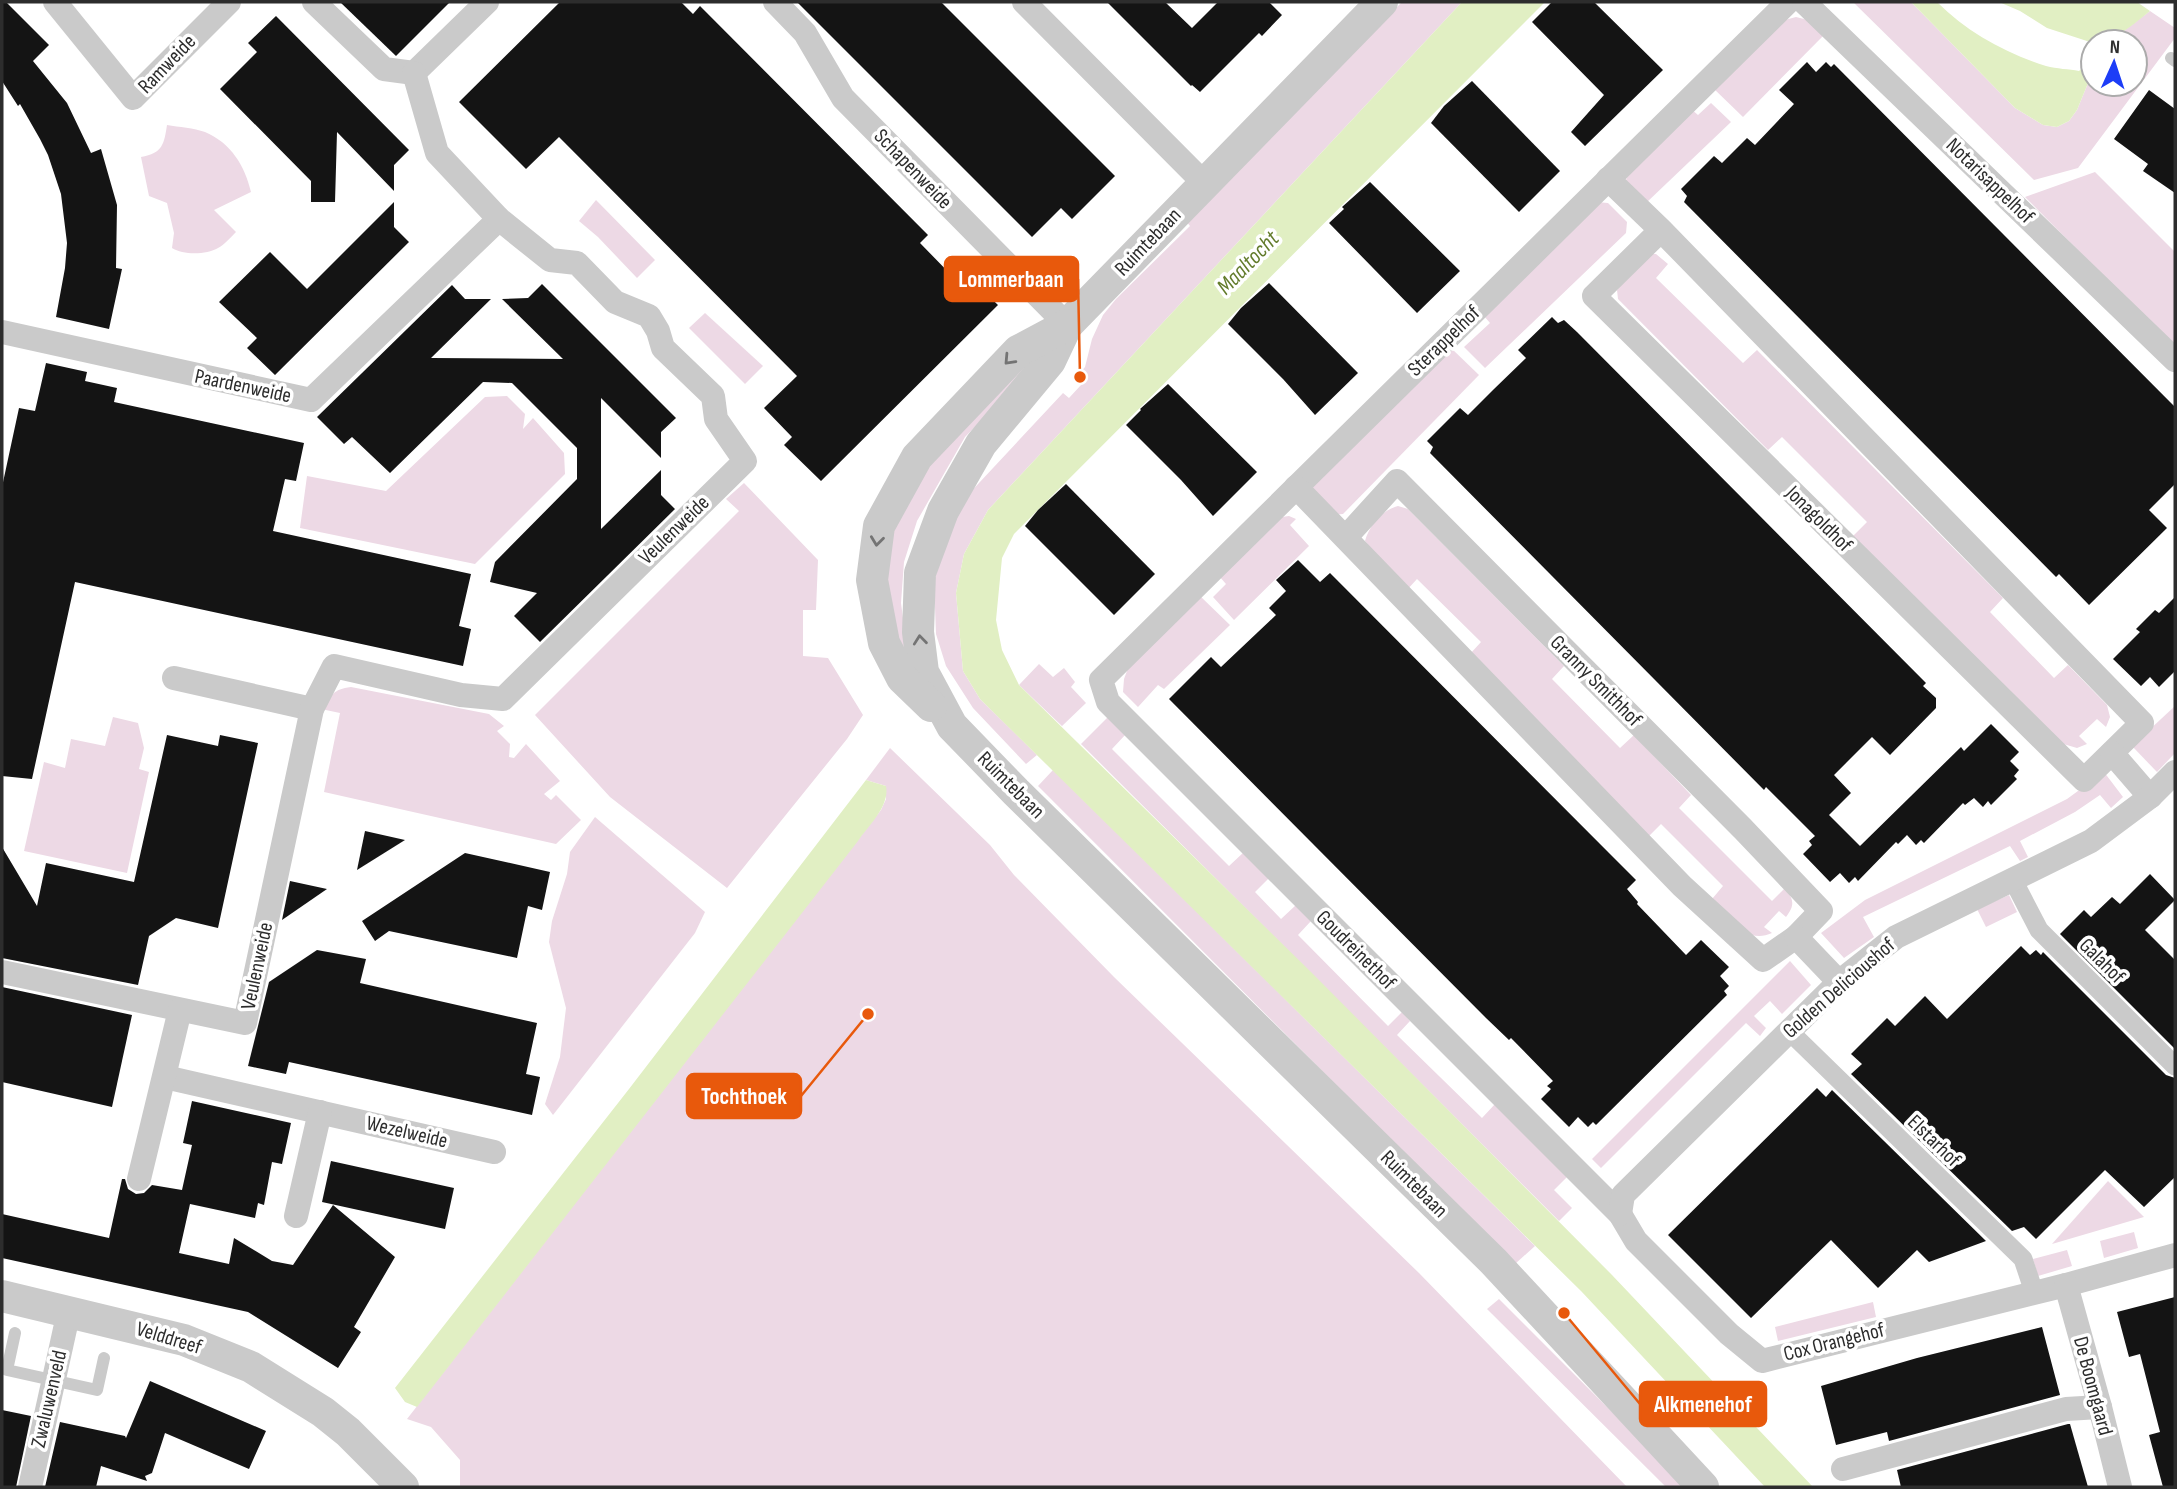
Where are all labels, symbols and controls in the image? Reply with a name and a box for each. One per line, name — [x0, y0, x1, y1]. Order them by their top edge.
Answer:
north arrow — [2079, 28, 2149, 98]
street label: Ramweide — [133, 29, 201, 99]
text: N — [2109, 36, 2120, 59]
street label: Schapenweide — [869, 124, 957, 214]
street label: Notarisappelhof — [1941, 133, 2040, 230]
street label: Ruimtebaan — [1110, 203, 1186, 281]
water label: Maaltocht — [1211, 224, 1286, 301]
callout: Lommerbaan — [945, 257, 1078, 301]
text: Lommerbaan — [958, 266, 1064, 294]
street label: Sterappelhof — [1403, 300, 1486, 382]
one-way arrow — [1005, 352, 1018, 365]
street label: Paardenweide — [193, 364, 293, 408]
street label: Jonagoldhof — [1780, 480, 1858, 558]
street label: Veulenweide — [633, 490, 715, 570]
one-way arrow — [870, 536, 885, 547]
street label: Granny Smithhof — [1545, 630, 1648, 733]
one-way arrow — [912, 634, 927, 646]
street label: Ruimtebaan — [972, 746, 1050, 824]
street label: Goudreinethof — [1311, 905, 1402, 996]
street label: Veulenweide — [236, 920, 278, 1012]
street label: Golden Delicioushof — [1778, 932, 1901, 1044]
street label: Galahof — [2074, 933, 2131, 990]
callout: Tochthoek — [687, 1074, 801, 1118]
text: Tochthoek — [701, 1083, 787, 1111]
street label: Elstarhof — [1902, 1110, 1966, 1173]
street label: Wezelweide — [364, 1111, 450, 1153]
street label: Ruimtebaan — [1375, 1145, 1453, 1223]
street label: Velddreef — [133, 1316, 206, 1360]
street label: Cox Orangehof — [1781, 1317, 1888, 1367]
street label: De Boomgaard — [2068, 1334, 2118, 1438]
street label: Zwaluwenveld — [26, 1348, 72, 1450]
callout: Alkmenehof — [1640, 1382, 1766, 1426]
text: Alkmenehof — [1653, 1391, 1753, 1419]

